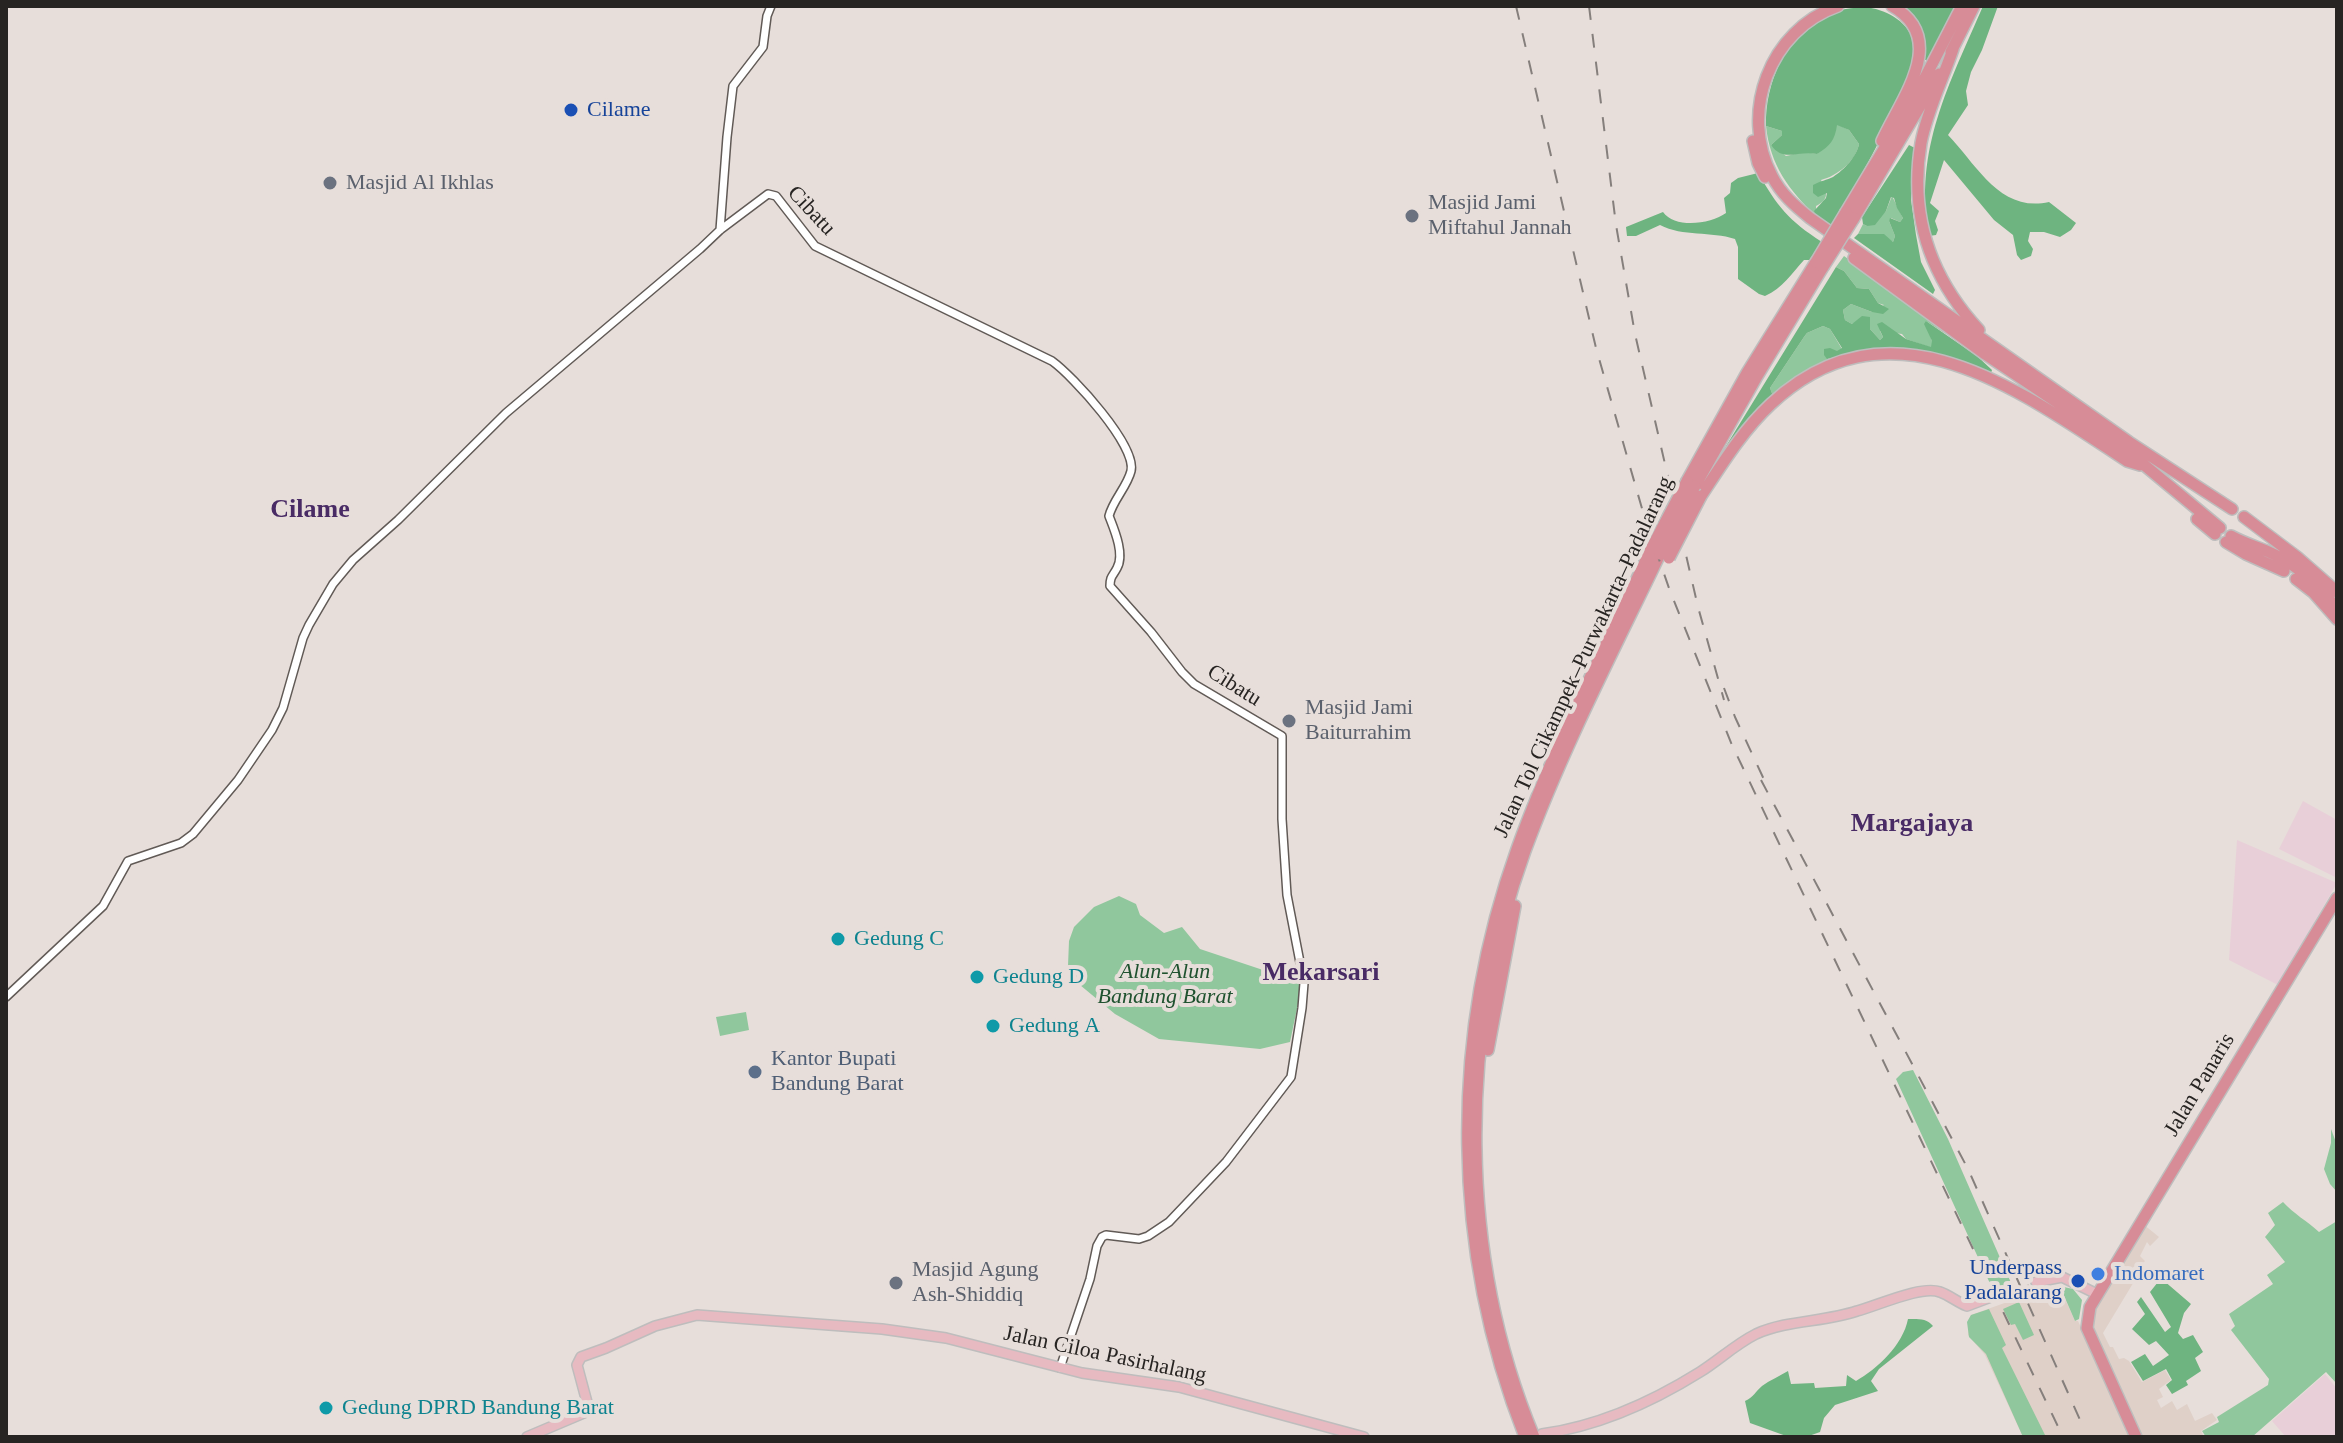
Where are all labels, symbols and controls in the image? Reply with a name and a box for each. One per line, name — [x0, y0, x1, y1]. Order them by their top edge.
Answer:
place label: Cilame — [587, 97, 651, 123]
marker: Cilame — [562, 101, 580, 119]
place label: Masjid Al Ikhlas — [346, 170, 494, 196]
marker: Masjid Al Ikhlas — [321, 174, 339, 192]
street label: Cibatu — [781, 181, 841, 241]
place label: Masjid Jami Miftahul Jannah — [1428, 190, 1572, 242]
marker: Masjid Jami Miftahul Jannah — [1403, 207, 1421, 225]
street label: Jalan Tol Cikampek–Purwakarta–Padalarang — [1488, 472, 1680, 842]
district label: Cilame — [270, 494, 350, 526]
street label: Cibatu — [1202, 659, 1266, 713]
place label: Masjid Jami Baiturrahim — [1305, 695, 1413, 746]
marker: Masjid Jami Baiturrahim — [1280, 712, 1298, 730]
district label: Margajaya — [1851, 808, 1973, 840]
place label: Gedung C — [854, 926, 944, 952]
marker: Gedung C — [829, 930, 847, 948]
district label: Mekarsari — [1263, 957, 1379, 989]
park label: Alun-Alun Bandung Barat — [1097, 959, 1233, 1010]
place label: Gedung D — [993, 964, 1084, 990]
marker: Gedung D — [968, 968, 986, 986]
place label: Gedung A — [1009, 1013, 1100, 1039]
marker: Gedung A — [984, 1017, 1002, 1035]
street label: Jalan Panaris — [2159, 1029, 2241, 1141]
place label: Kantor Bupati Bandung Barat — [771, 1046, 904, 1098]
marker: Kantor Bupati Bandung Barat — [746, 1063, 764, 1081]
place label: Underpass Padalarang — [1964, 1255, 2062, 1306]
place label: Masjid Agung Ash-Shiddiq — [912, 1257, 1038, 1308]
place label: Indomaret — [2114, 1261, 2204, 1287]
marker: Indomaret — [2089, 1265, 2107, 1283]
marker: Underpass Padalarang — [2069, 1272, 2087, 1290]
marker: Masjid Agung Ash-Shiddiq — [887, 1274, 905, 1292]
street label: Jalan Ciloa Pasirhalang — [1001, 1321, 1209, 1389]
place label: Gedung DPRD Bandung Barat — [342, 1395, 614, 1421]
marker: Gedung DPRD Bandung Barat — [317, 1399, 335, 1417]

